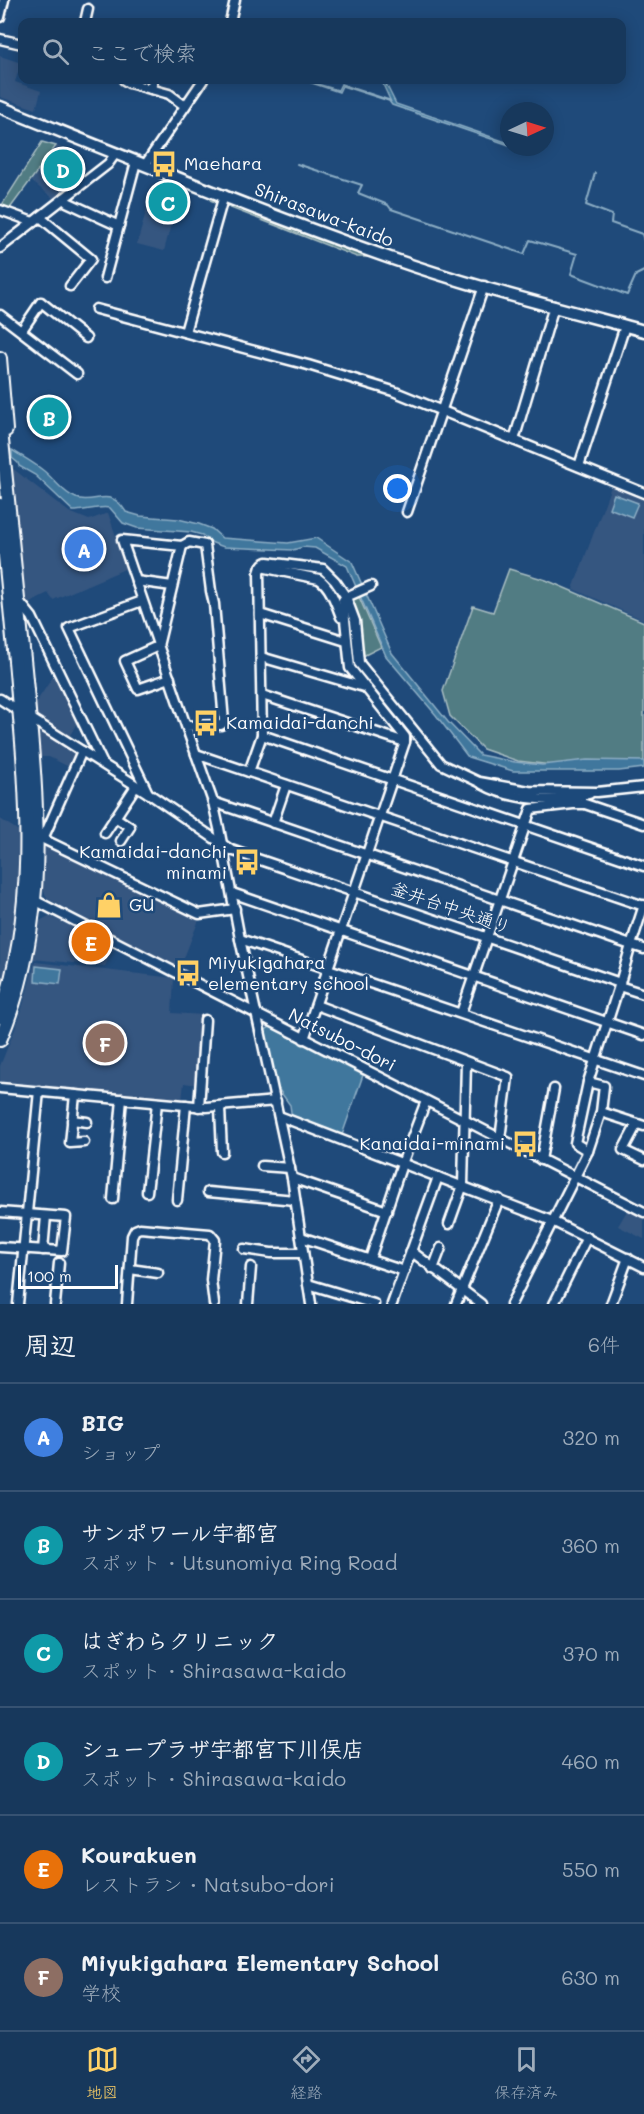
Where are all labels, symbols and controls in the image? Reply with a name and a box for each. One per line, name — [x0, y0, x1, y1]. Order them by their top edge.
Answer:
search box — [18, 18, 626, 84]
icon: search — [39, 35, 72, 68]
text: ここで検索 — [87, 38, 197, 67]
north arrow — [500, 102, 554, 156]
pin: D — [44, 146, 82, 192]
bus stop icon: Maehara — [149, 149, 179, 179]
place label: Maehara — [184, 151, 262, 175]
street label: Shirasawa-kaido — [251, 176, 398, 252]
pin: C — [148, 180, 188, 224]
pin: B — [29, 394, 68, 440]
your location — [383, 474, 412, 503]
pin: A — [64, 526, 104, 572]
bus stop icon: Kamaidai-danchi — [191, 708, 221, 738]
place label: Kamaidai-danchi — [226, 710, 374, 734]
place label: Kamaidai-danchi minami — [79, 839, 227, 884]
bus stop icon: Kamaidai-danchi minami — [232, 847, 262, 877]
street label: 釜井台中央通り — [388, 875, 515, 939]
shop icon: GU — [94, 890, 124, 920]
place label: GU — [129, 892, 154, 916]
pin: E — [72, 920, 110, 964]
place label: Miyukigahara elementary school — [208, 950, 369, 995]
bus stop icon: Miyukigahara elementary school — [173, 958, 203, 988]
street label: Natsubo-dori — [285, 1002, 400, 1076]
pin: F — [86, 1020, 124, 1066]
bus stop icon: Kanaidai-minami — [510, 1129, 540, 1159]
place label: Kanaidai-minami — [360, 1131, 505, 1155]
scale bar — [18, 1262, 118, 1290]
text: 100 m — [27, 1265, 72, 1286]
text: 周辺 — [24, 1328, 76, 1362]
text: 6件 — [588, 1331, 620, 1357]
text: BIG — [81, 1408, 124, 1437]
text: A — [37, 1424, 50, 1450]
text: 320 m — [562, 1424, 620, 1450]
text: ショップ — [81, 1439, 160, 1465]
text: サンポワール宇都宮 — [81, 1518, 278, 1547]
text: B — [37, 1532, 50, 1558]
text: 360 m — [562, 1532, 620, 1558]
text: スポット · Utsunomiya Ring Road — [81, 1549, 397, 1575]
text: はぎわらクリニック — [81, 1626, 279, 1655]
text: C — [36, 1640, 51, 1666]
text: 370 m — [562, 1640, 620, 1666]
text: スポット · Shirasawa-kaido — [81, 1657, 346, 1683]
text: シュープラザ宇都宮下川俣店 — [81, 1734, 364, 1763]
text: D — [36, 1748, 51, 1774]
text: 460 m — [562, 1748, 620, 1774]
text: スポット · Shirasawa-kaido — [81, 1765, 346, 1791]
text: Kourakuen — [81, 1840, 197, 1869]
text: E — [37, 1856, 50, 1882]
text: 550 m — [562, 1856, 620, 1882]
text: レストラン · Natsubo-dori — [81, 1871, 335, 1897]
text: Miyukigahara Elementary School — [81, 1948, 439, 1977]
text: F — [37, 1964, 50, 1990]
text: 630 m — [562, 1964, 620, 1990]
text: 学校 — [81, 1979, 121, 2005]
tab: 地図 — [86, 2043, 119, 2103]
tab: 経路 — [290, 2043, 323, 2103]
tab: 保存済み — [494, 2043, 558, 2103]

